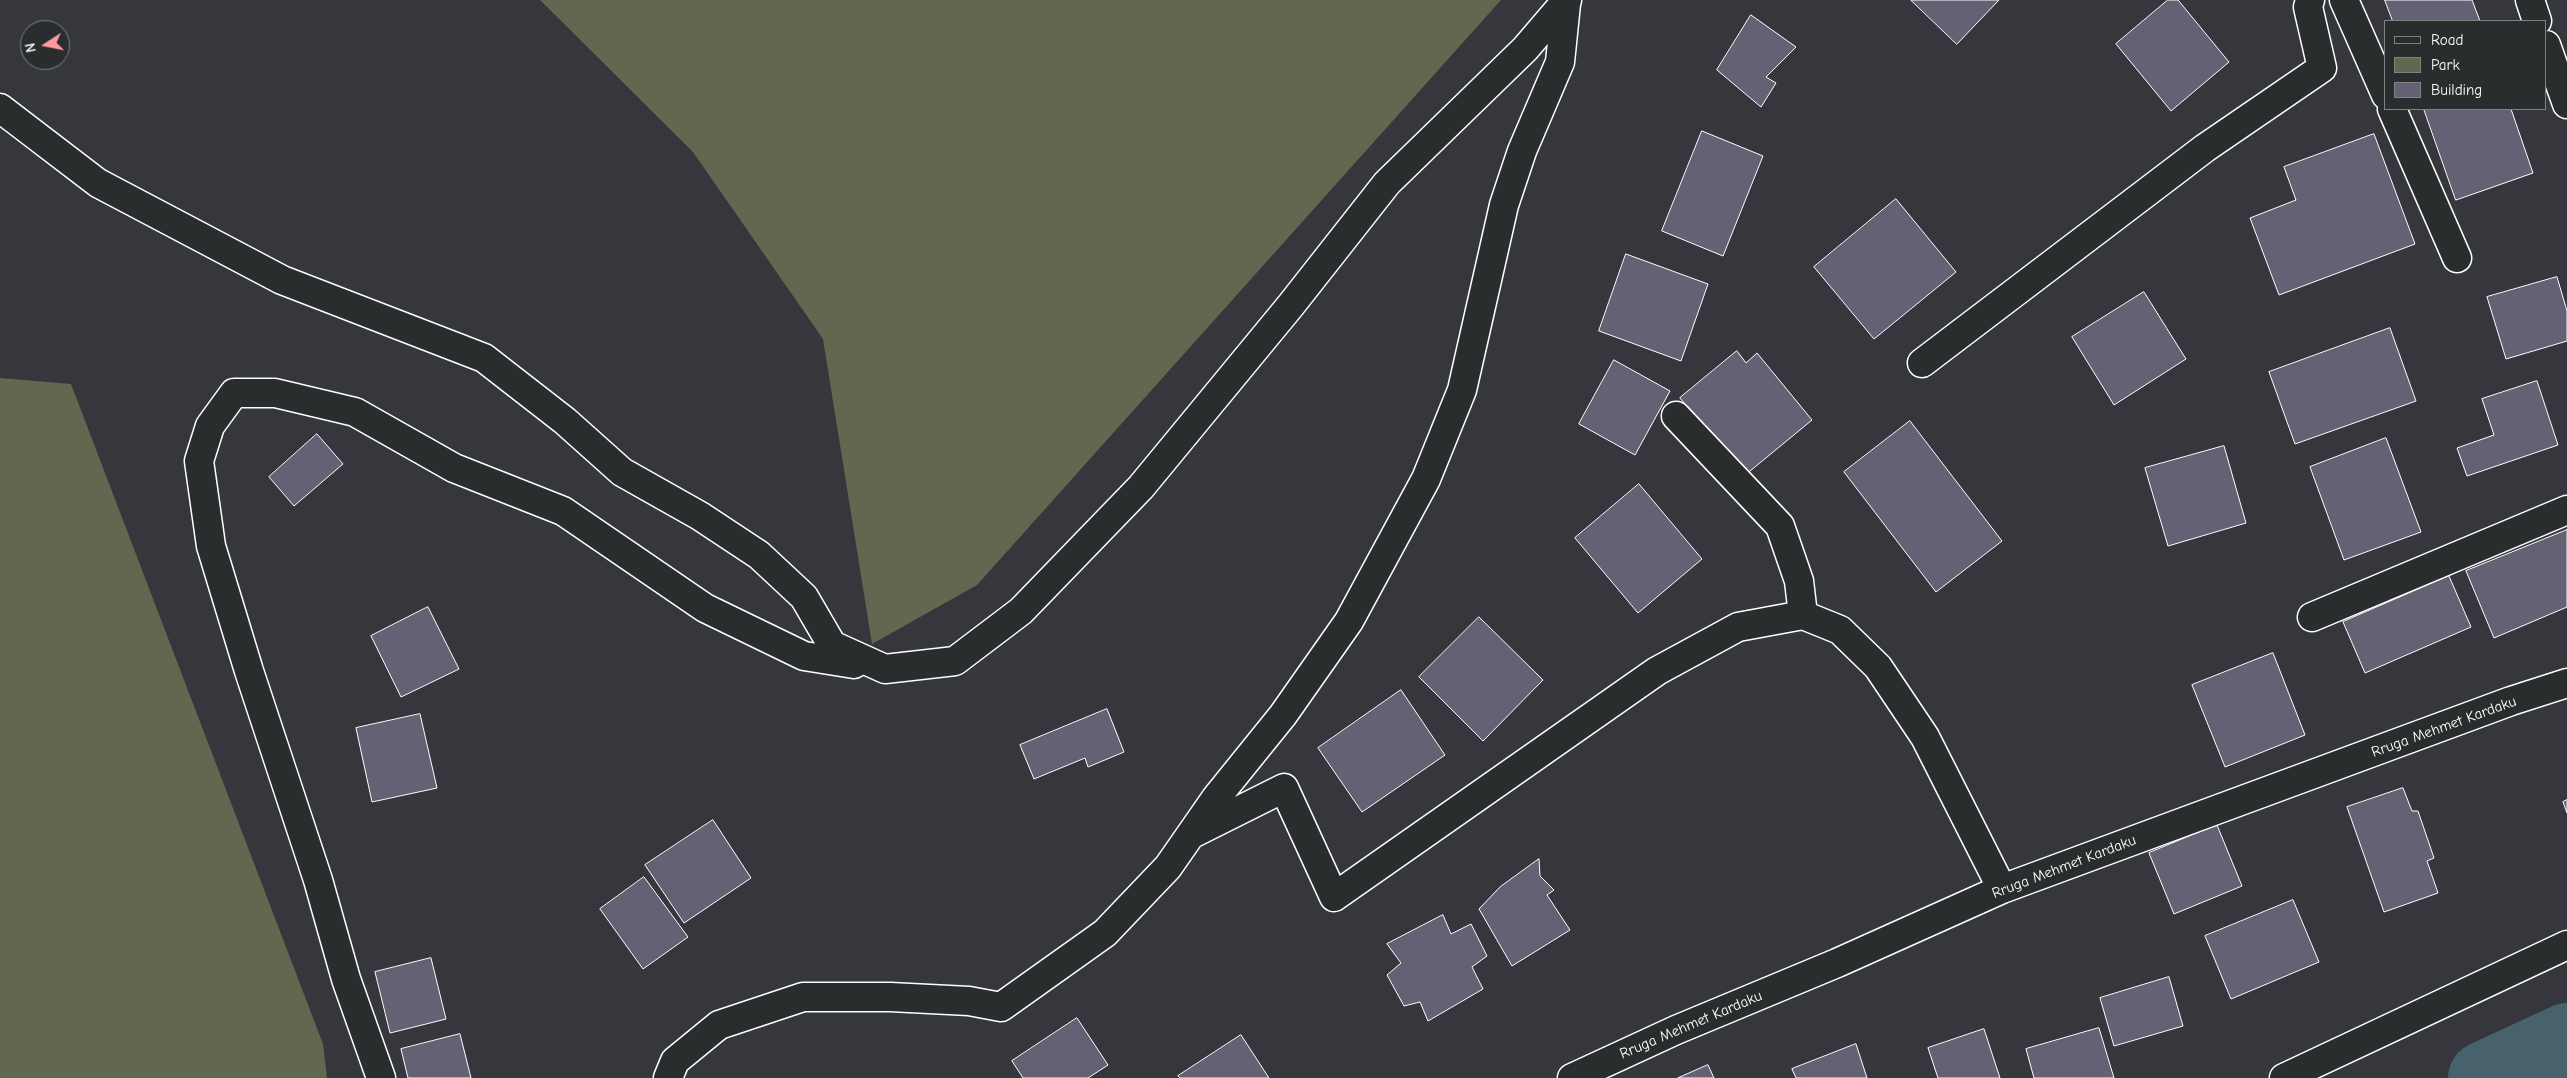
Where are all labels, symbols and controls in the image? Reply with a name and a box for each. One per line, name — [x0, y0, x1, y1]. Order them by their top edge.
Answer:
north arrow — [20, 20, 70, 70]
legend — [2384, 20, 2547, 110]
text: Road — [2431, 31, 2463, 49]
text: N — [22, 42, 40, 54]
text: Park — [2431, 56, 2460, 74]
text: Building — [2431, 81, 2482, 99]
street label: Rruga Mehmet Kardaku — [2369, 692, 2519, 762]
street label: Rruga Mehmet Kardaku — [1989, 831, 2139, 903]
street label: Rruga Mehmet Kardaku — [1617, 987, 1765, 1063]

